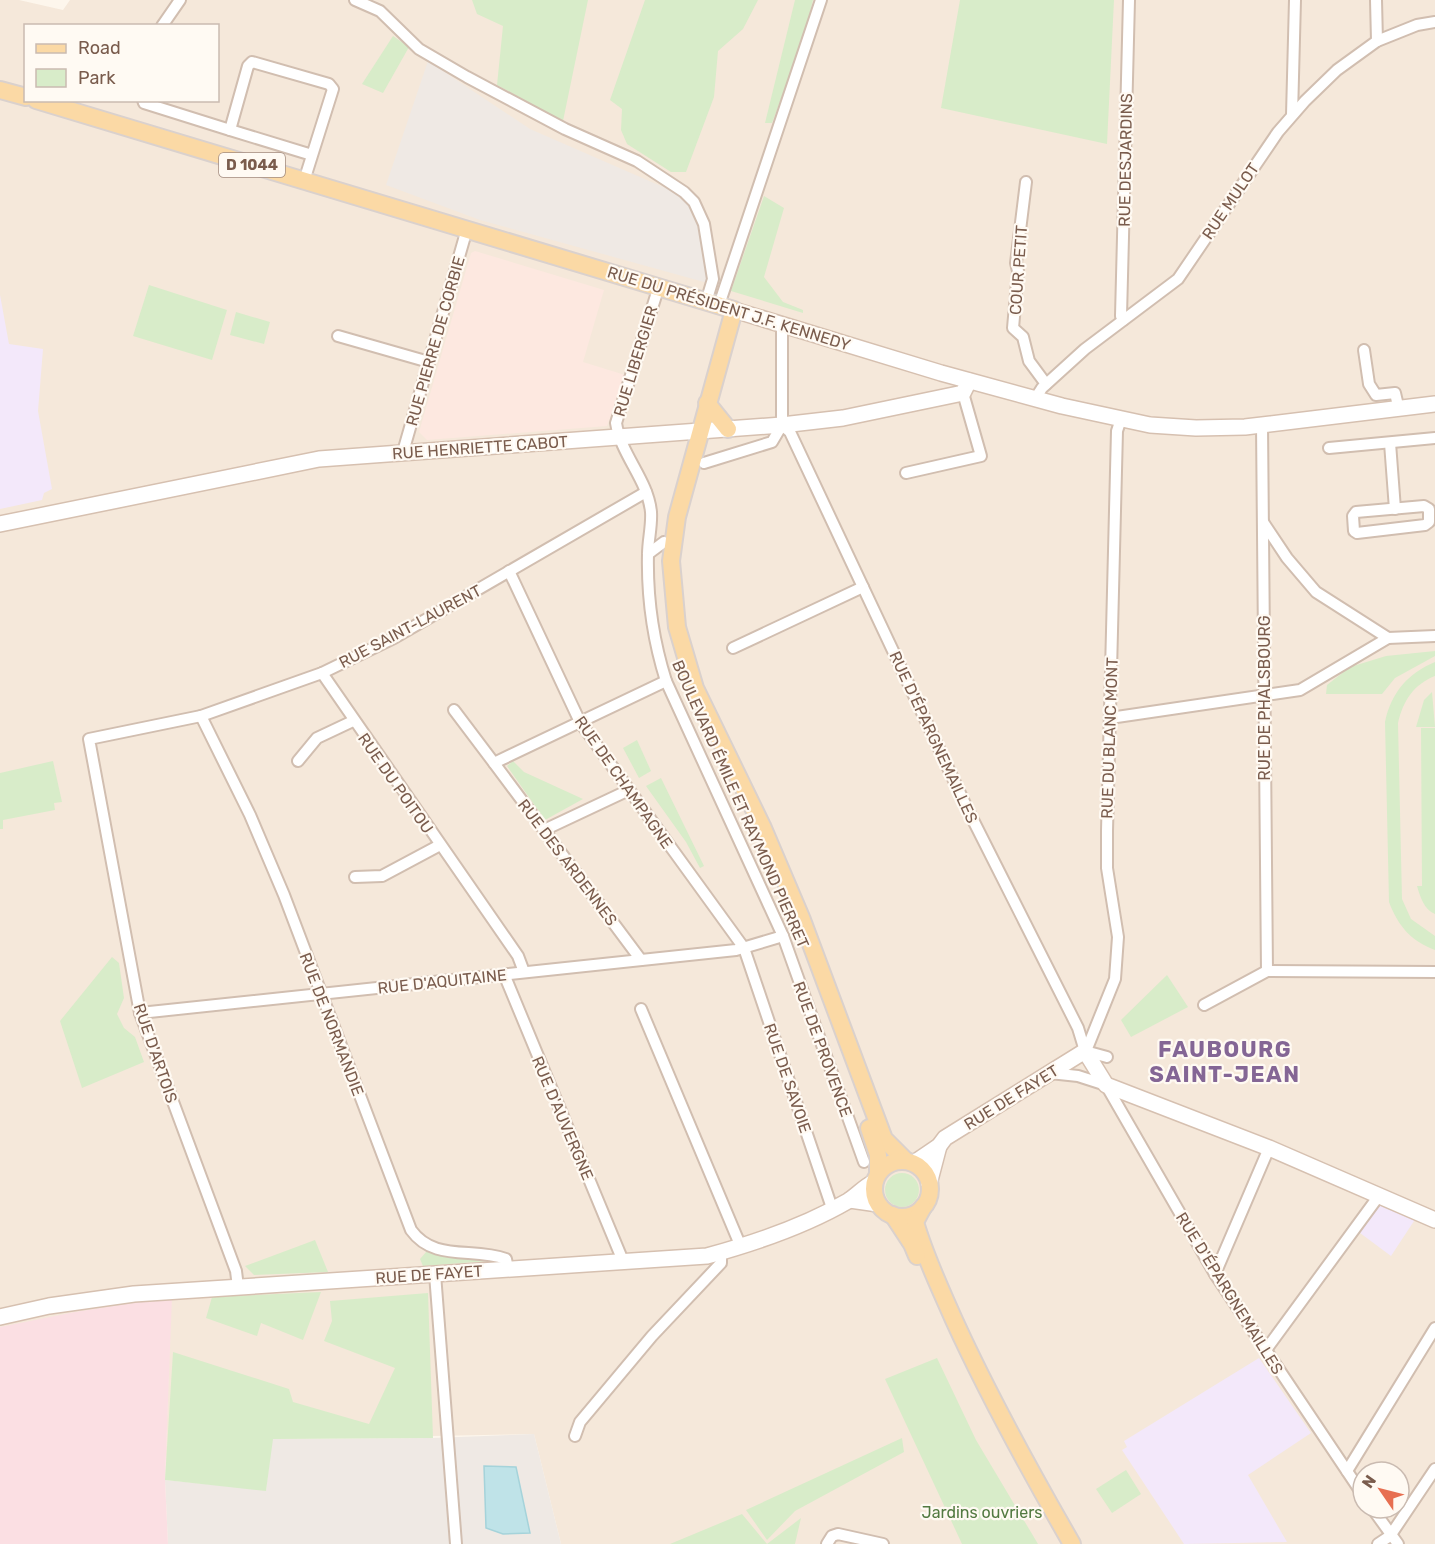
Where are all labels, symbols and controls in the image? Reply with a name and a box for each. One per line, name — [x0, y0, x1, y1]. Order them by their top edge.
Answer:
legend — [24, 24, 219, 102]
text: Road — [78, 37, 121, 59]
text: Park — [78, 67, 116, 89]
street label: RUE DESJARDINS — [1115, 93, 1136, 227]
road number: D 1044 — [219, 153, 285, 177]
street label: RUE MULOT — [1198, 160, 1263, 243]
street label: COUR PETIT — [1006, 224, 1031, 316]
street label: RUE PIERRE DE CORBIE — [402, 254, 469, 428]
street label: RUE DU PRÉSIDENT J.F. KENNEDY — [605, 262, 853, 355]
street label: RUE LIBERGIER — [610, 303, 661, 419]
street label: RUE HENRIETTE CABOT — [392, 432, 569, 463]
street label: RUE SAINT-LAURENT — [336, 581, 485, 672]
street label: RUE DE PHALSBOURG — [1255, 615, 1274, 781]
street label: RUE D'ÉPARGNEMAILLES — [885, 648, 982, 826]
street label: BOULEVARD ÉMILE ET RAYMOND PIERRET — [668, 657, 813, 951]
street label: RUE DU BLANC MONT — [1097, 657, 1122, 819]
street label: RUE DE CHAMPAGNE — [571, 712, 676, 852]
street label: RUE DU POITOU — [354, 730, 437, 837]
street label: RUE DES ARDENNES — [514, 795, 621, 929]
street label: RUE DE NORMANDIE — [295, 950, 368, 1099]
street label: RUE D'AQUITAINE — [377, 965, 508, 998]
street label: RUE DE PROVENCE — [789, 979, 856, 1120]
street label: RUE D'ARTOIS — [130, 1001, 181, 1105]
street label: RUE DE SAVOIE — [760, 1021, 815, 1136]
district label: FAUBOURG SAINT-JEAN — [1149, 1036, 1301, 1088]
street label: RUE D'AUVERGNE — [528, 1053, 597, 1183]
street label: RUE DE FAYET — [961, 1061, 1062, 1134]
street label: RUE D'ÉPARGNEMAILLES — [1172, 1209, 1287, 1378]
street label: RUE DE FAYET — [375, 1261, 483, 1288]
north arrow — [1351, 1460, 1411, 1520]
text: N — [1358, 1472, 1380, 1492]
park label: Jardins ouvriers — [922, 1503, 1042, 1522]

